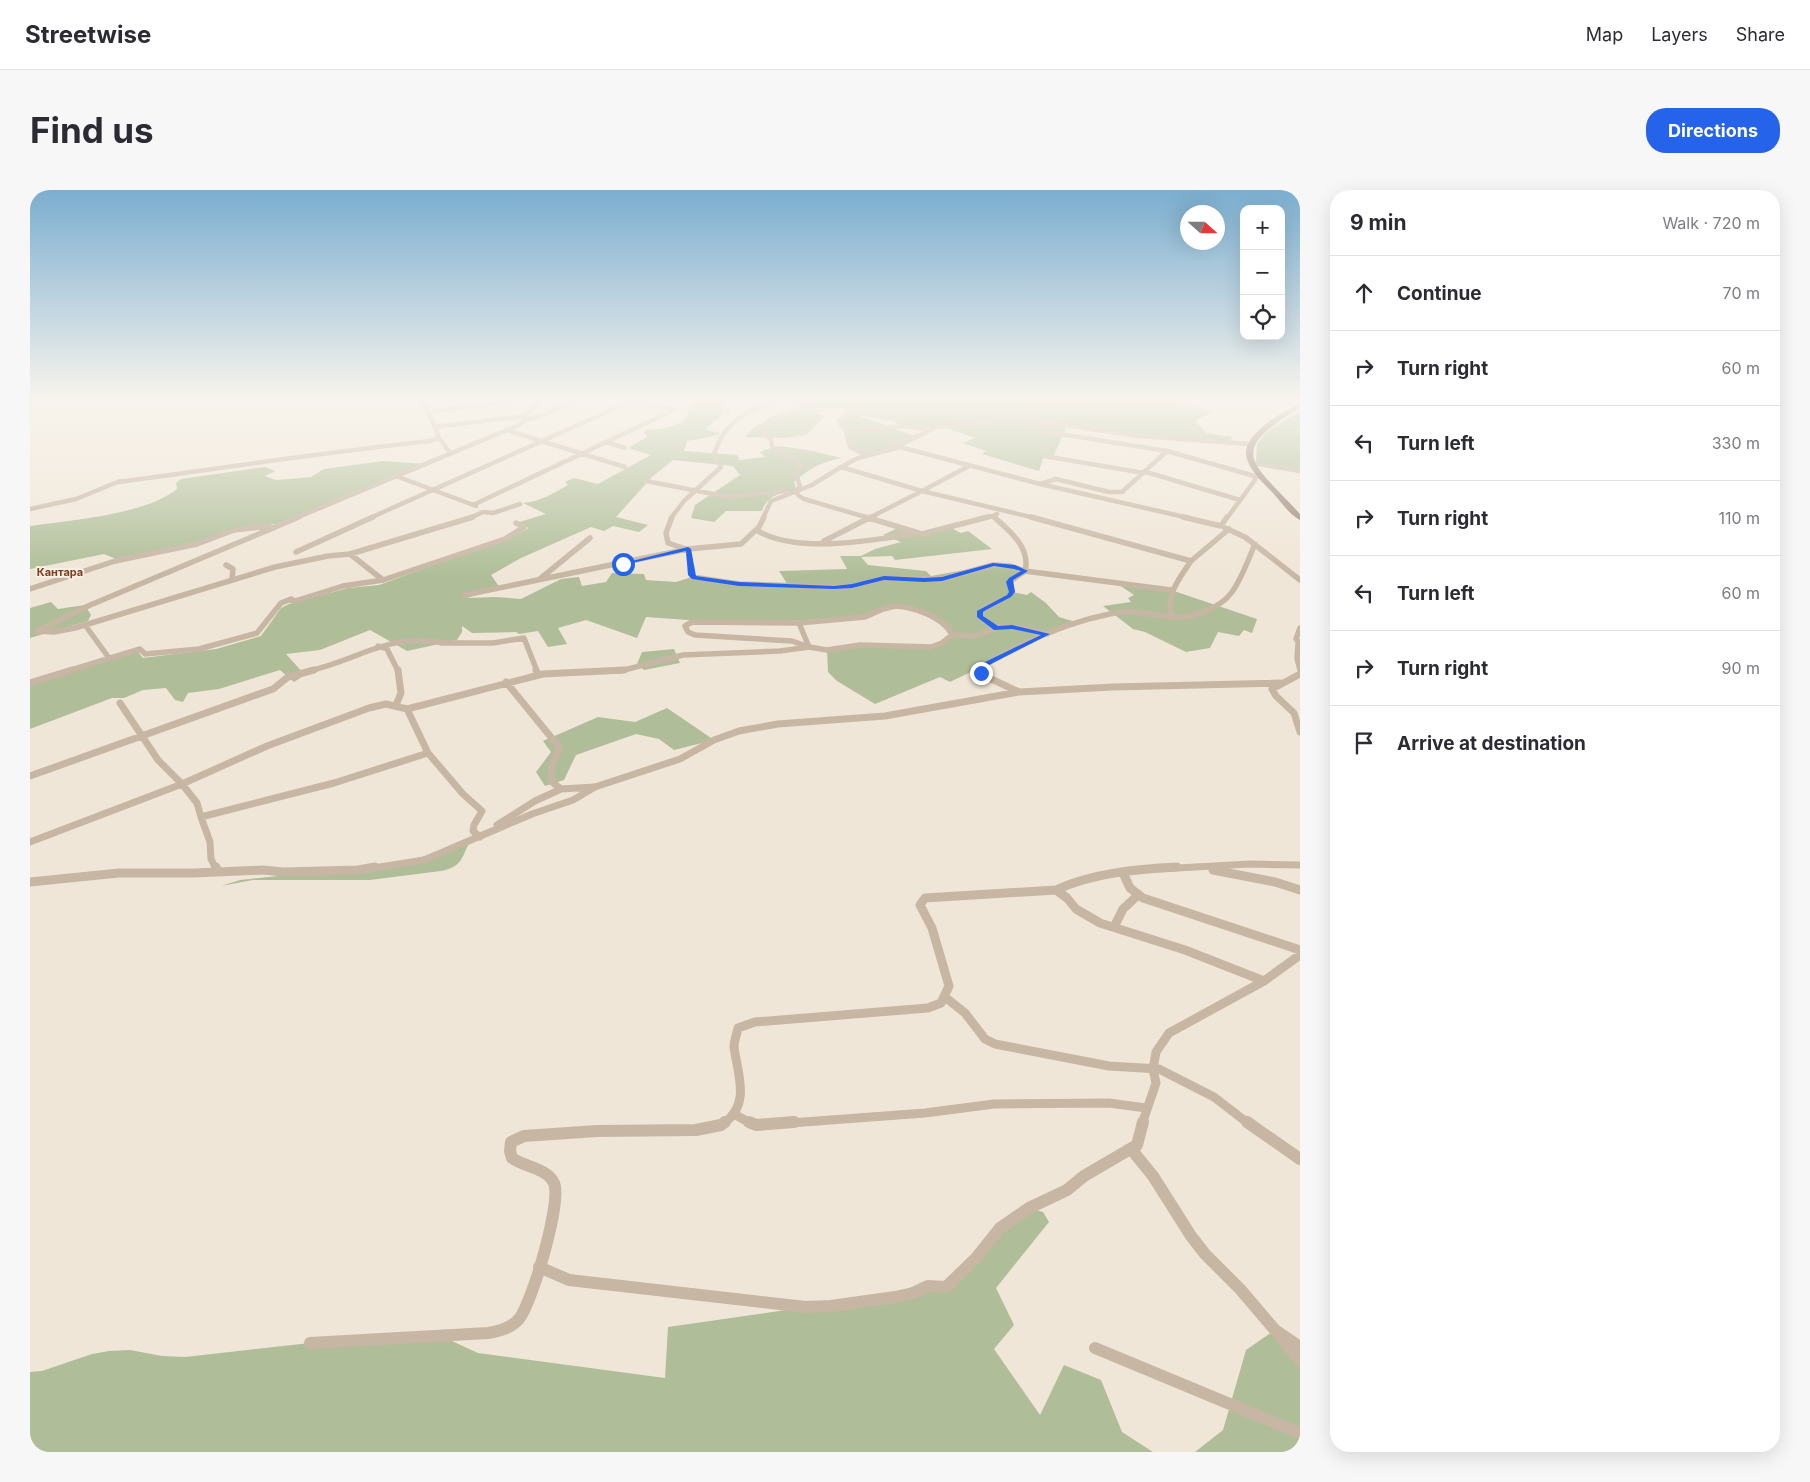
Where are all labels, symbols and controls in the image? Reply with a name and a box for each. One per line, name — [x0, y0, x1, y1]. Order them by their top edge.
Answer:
text: Streetwise — [25, 20, 151, 49]
text: Map — [1586, 24, 1623, 45]
text: Layers — [1651, 24, 1708, 45]
text: Share — [1736, 24, 1785, 45]
button: Directions — [1646, 108, 1780, 153]
text: Find us — [30, 109, 154, 151]
north arrow — [1180, 205, 1225, 250]
map controls — [1240, 205, 1285, 340]
button: + — [1240, 205, 1285, 250]
text: 9 min — [1350, 210, 1407, 235]
text: Walk · 720 m — [1662, 213, 1760, 233]
button: − — [1240, 250, 1285, 295]
icon: ahead — [1350, 279, 1378, 307]
text: Continue — [1397, 282, 1482, 305]
text: 70 m — [1723, 283, 1760, 303]
button: locate — [1240, 295, 1285, 340]
icon: right — [1350, 354, 1378, 382]
text: Turn right — [1397, 357, 1488, 380]
text: 60 m — [1721, 358, 1760, 378]
icon: left — [1350, 429, 1378, 457]
text: Turn left — [1397, 432, 1475, 455]
text: 330 m — [1712, 433, 1760, 453]
icon: right — [1350, 504, 1378, 532]
text: Turn right — [1397, 507, 1488, 530]
text: 110 m — [1718, 508, 1760, 528]
route start — [612, 553, 635, 576]
district label: Кантара — [37, 565, 83, 579]
icon: left — [1350, 579, 1378, 607]
text: Turn left — [1397, 582, 1475, 605]
text: 60 m — [1721, 583, 1760, 603]
icon: right — [1350, 654, 1378, 682]
text: Turn right — [1397, 657, 1488, 680]
text: 90 m — [1721, 658, 1760, 678]
route end — [970, 662, 993, 685]
icon: arrive — [1350, 729, 1378, 757]
text: Arrive at destination — [1397, 732, 1586, 755]

